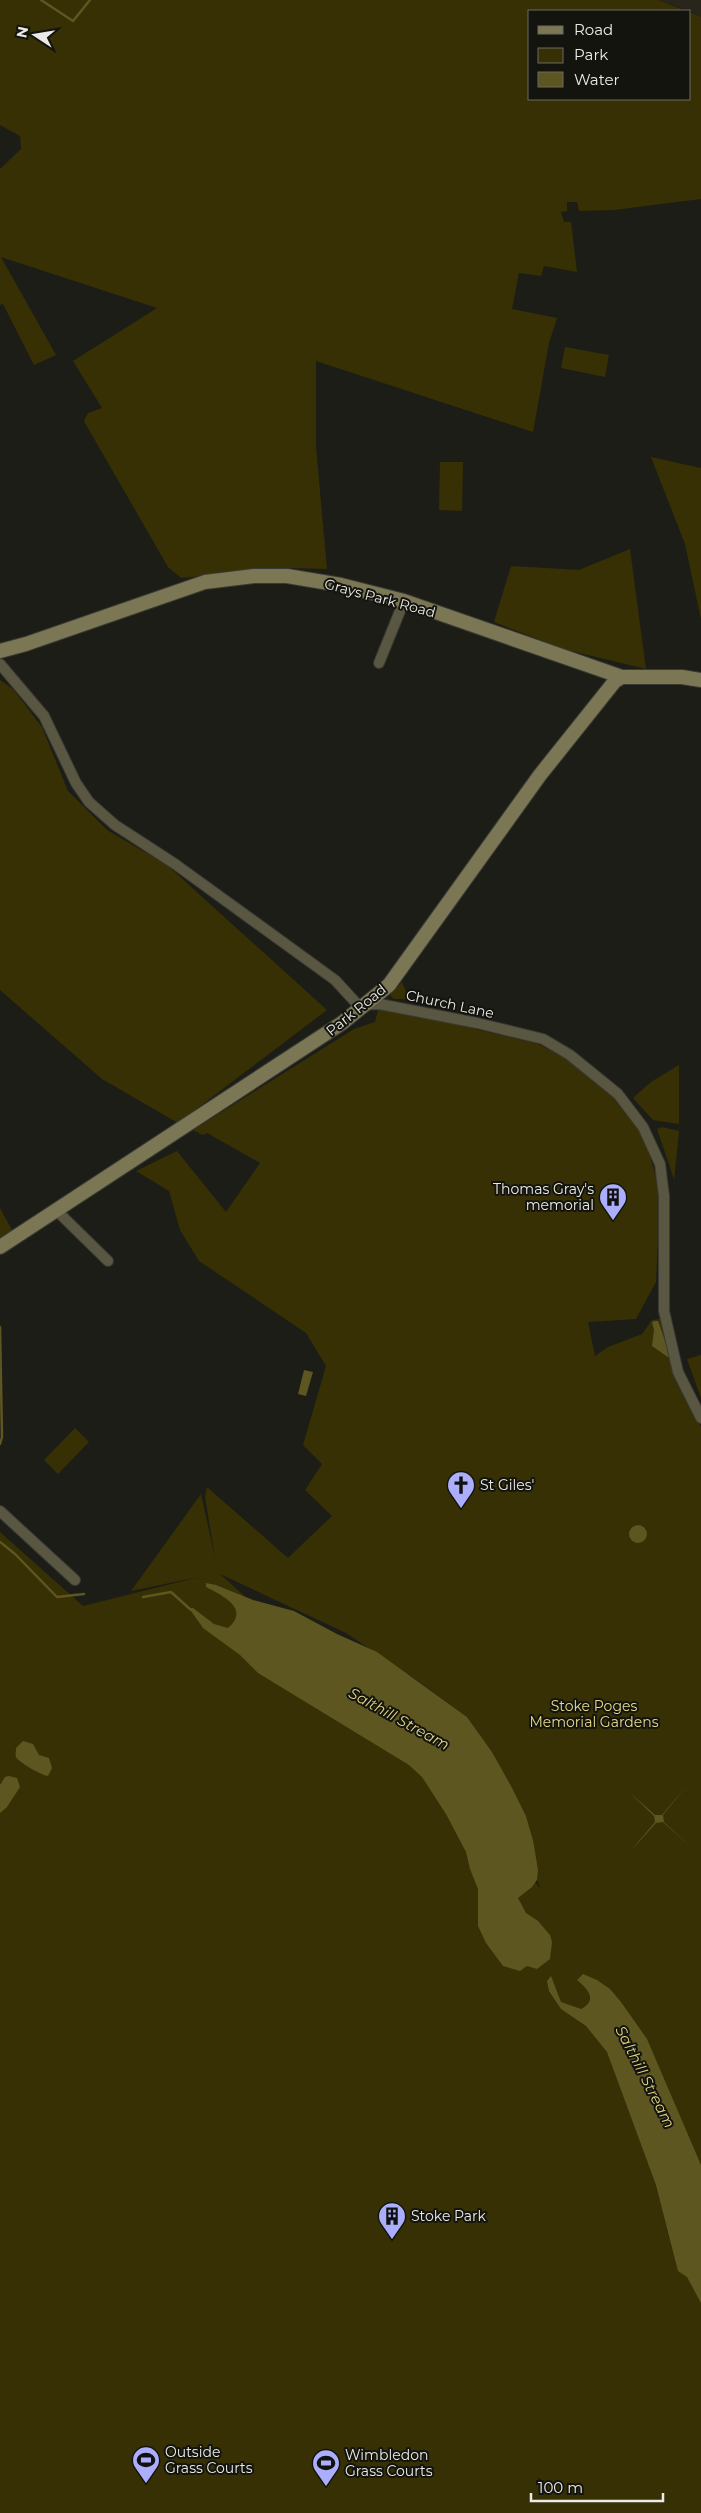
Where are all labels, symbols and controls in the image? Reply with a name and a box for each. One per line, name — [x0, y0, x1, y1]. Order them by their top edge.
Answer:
north arrow — [10, 10, 60, 60]
legend — [528, 10, 691, 100]
text: Road — [574, 20, 613, 39]
text: N — [12, 25, 32, 40]
text: Park — [574, 45, 608, 64]
text: Water — [574, 70, 620, 89]
street label: Grays Park Road — [323, 575, 437, 621]
street label: Park Road — [322, 980, 390, 1040]
street label: Church Lane — [404, 986, 496, 1022]
place label: Thomas Gray's memorial — [493, 1180, 594, 1214]
building icon: Thomas Gray's memorial — [598, 1182, 628, 1221]
church icon: St Giles' — [446, 1470, 476, 1509]
place label: St Giles' — [480, 1476, 534, 1494]
water label: Salthill Stream — [346, 1683, 453, 1754]
park label: Stoke Poges Memorial Gardens — [529, 1697, 659, 1731]
water label: Salthill Stream — [612, 2023, 679, 2131]
building icon: Stoke Park — [377, 2201, 407, 2240]
place label: Stoke Park — [411, 2207, 487, 2225]
place label: Outside Grass Courts — [165, 2443, 253, 2477]
sports icon: Outside Grass Courts — [131, 2445, 161, 2484]
place label: Wimbledon Grass Courts — [345, 2446, 433, 2480]
sports icon: Wimbledon Grass Courts — [311, 2448, 341, 2487]
scale bar — [531, 2470, 664, 2502]
text: 100 m — [538, 2478, 583, 2497]

